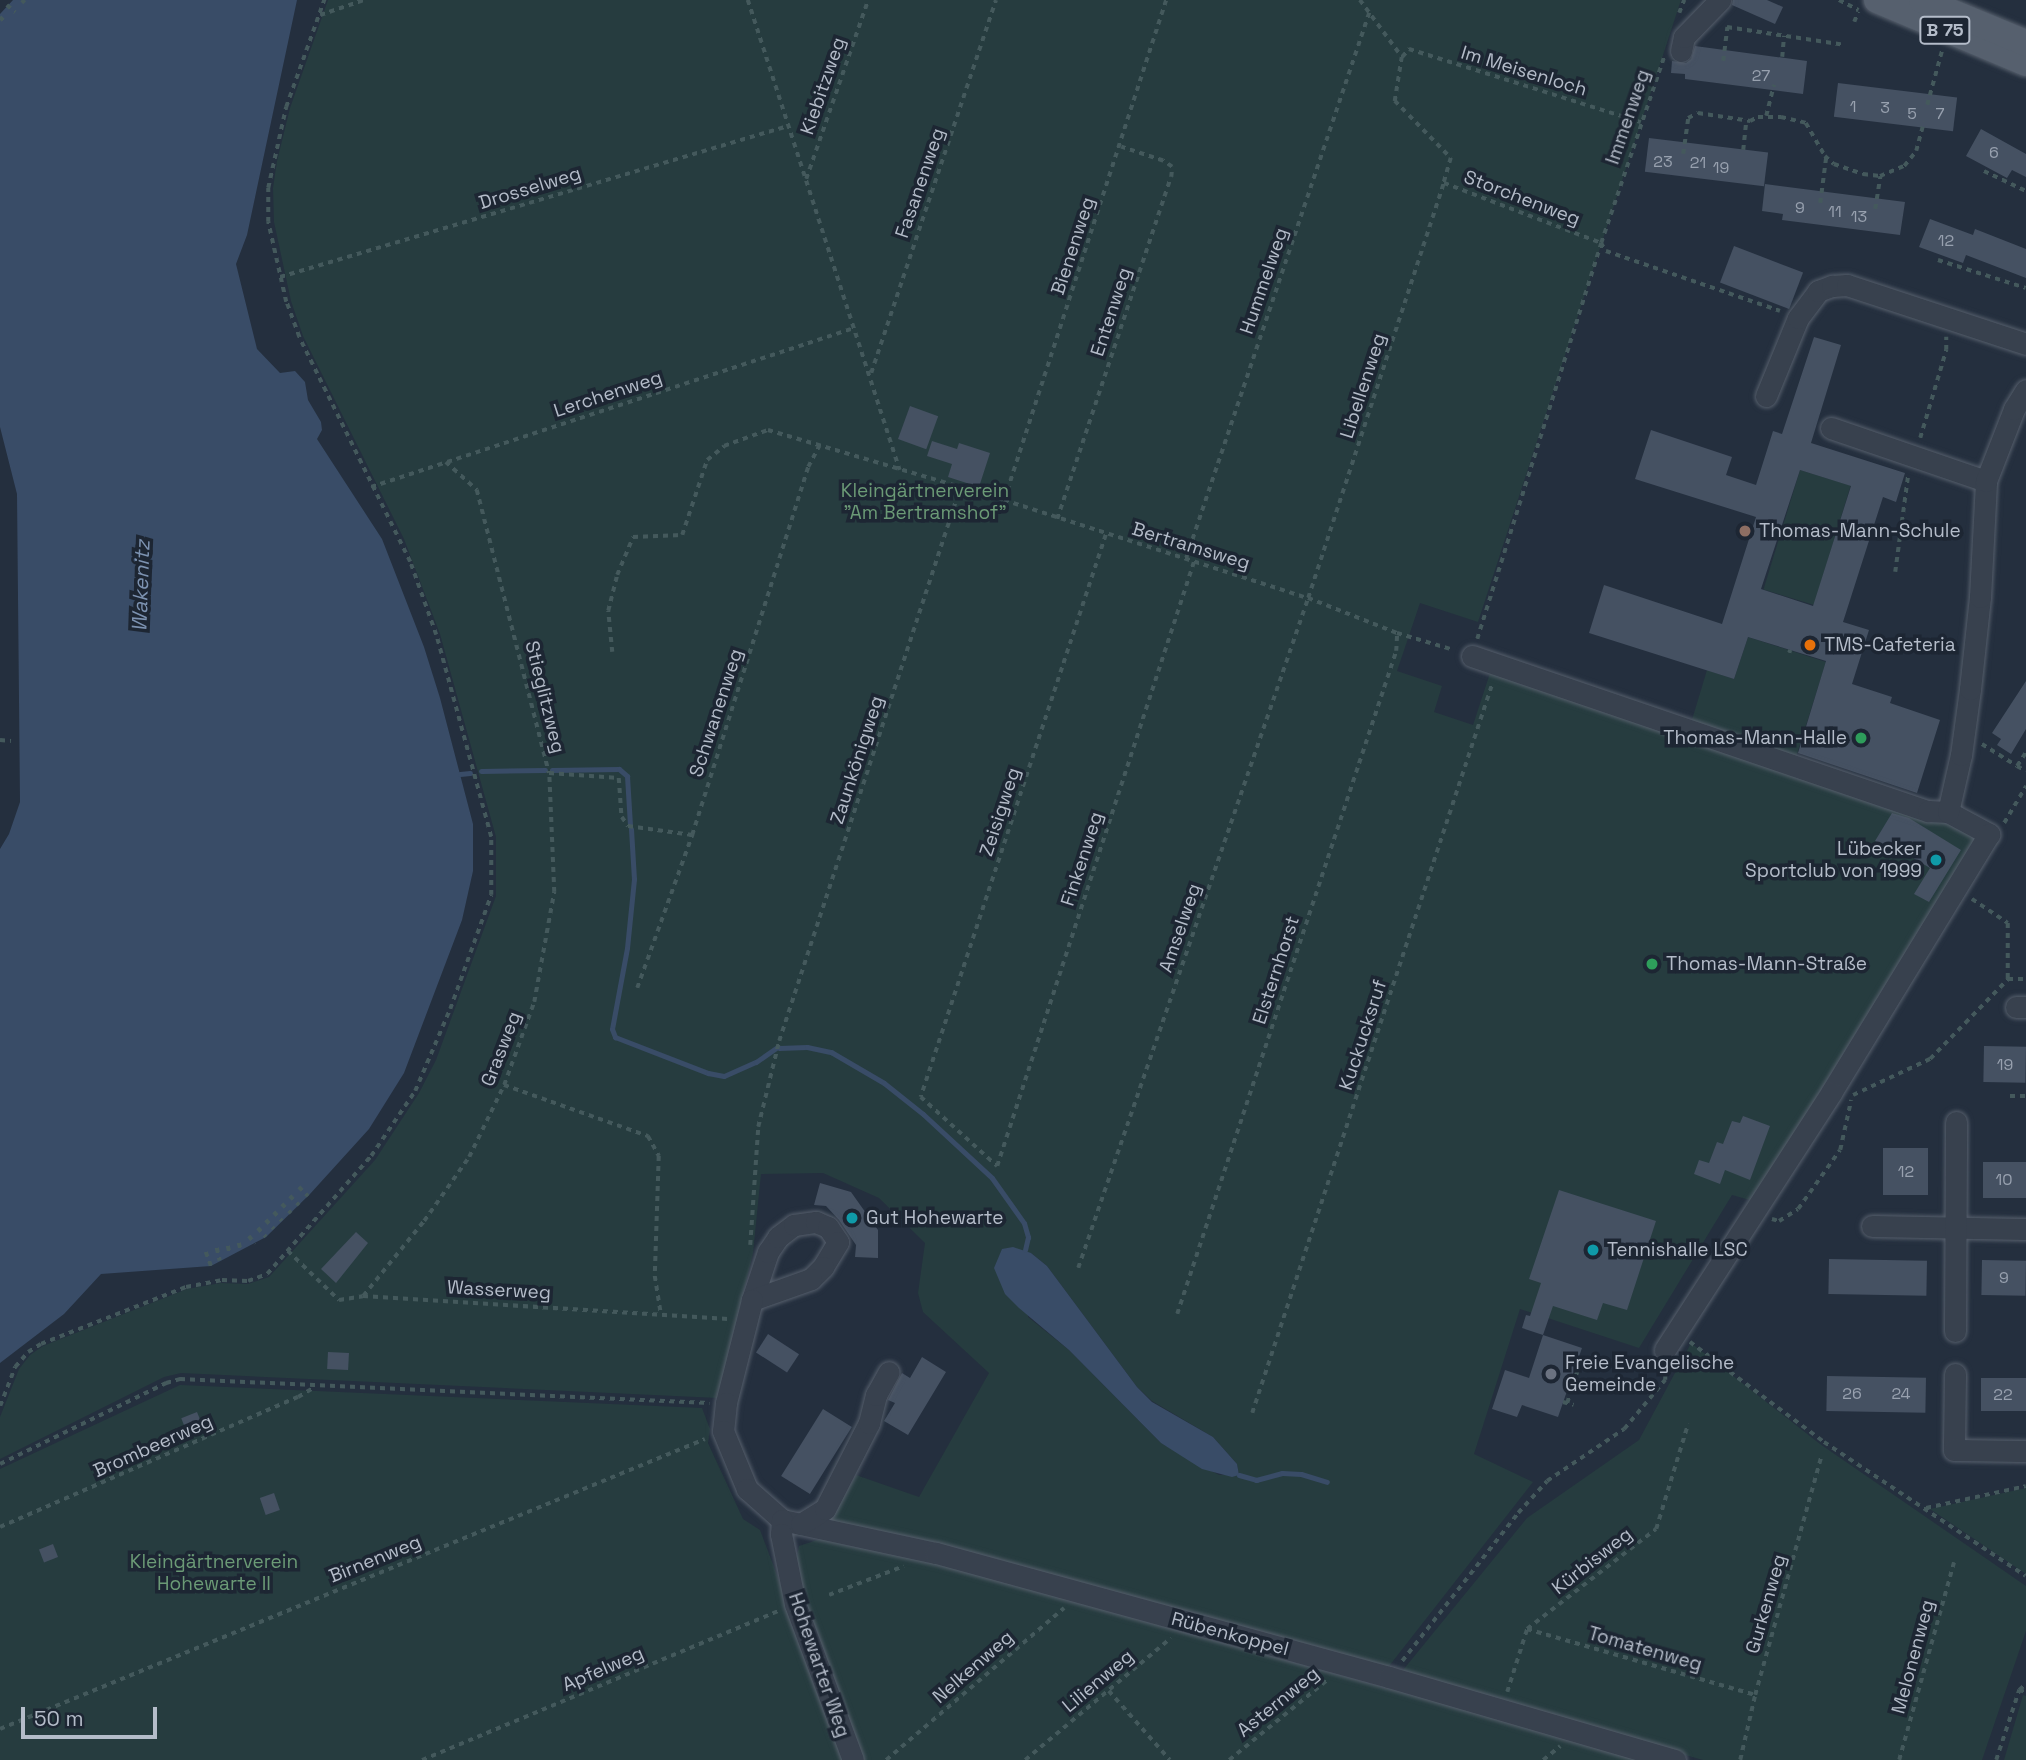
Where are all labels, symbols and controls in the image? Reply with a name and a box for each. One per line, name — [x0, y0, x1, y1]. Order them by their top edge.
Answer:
road number: B 75 — [1919, 15, 1971, 44]
street label: Kiebitzweg — [796, 34, 850, 138]
street label: Im Meisenloch — [1458, 41, 1590, 101]
house number: 27 — [1752, 66, 1770, 86]
street label: Immenweg — [1601, 67, 1655, 167]
house number: 1 — [1850, 97, 1856, 117]
house number: 3 — [1880, 98, 1890, 118]
house number: 5 — [1907, 104, 1917, 124]
house number: 7 — [1935, 104, 1945, 124]
street label: Fasanenweg — [891, 125, 949, 241]
house number: 6 — [1989, 143, 1999, 163]
house number: 23 — [1653, 152, 1673, 172]
house number: 21 — [1690, 153, 1706, 173]
house number: 19 — [1713, 158, 1729, 178]
street label: Drosselweg — [476, 162, 584, 214]
street label: Storchenweg — [1461, 165, 1583, 231]
street label: Bienenweg — [1046, 194, 1100, 298]
house number: 9 — [1795, 198, 1805, 218]
house number: 11 — [1828, 202, 1842, 222]
house number: 13 — [1851, 207, 1867, 227]
street label: Hummelweg — [1235, 225, 1293, 337]
house number: 12 — [1938, 231, 1954, 251]
street label: Entenweg — [1086, 265, 1136, 359]
street label: Libellenweg — [1335, 331, 1391, 441]
street label: Lerchenweg — [551, 366, 665, 422]
park label: Kleingärtnerverein "Am Bertramshof" — [841, 480, 1009, 524]
street label: Bertramsweg — [1129, 517, 1253, 575]
place label: Thomas-Mann-Schule — [1759, 520, 1961, 542]
marker: Thomas-Mann-Schule — [1737, 523, 1753, 539]
water label: Wakenitz — [127, 540, 155, 632]
place label: TMS-Cafeteria — [1824, 634, 1956, 656]
marker: TMS-Cafeteria — [1802, 637, 1818, 653]
street label: Stieglitzweg — [520, 638, 570, 756]
street label: Schwanenweg — [685, 646, 747, 780]
street label: Zaunkönigweg — [826, 693, 888, 827]
place label: Thomas-Mann-Halle — [1663, 727, 1847, 749]
marker: Thomas-Mann-Halle — [1853, 730, 1869, 746]
street label: Zeisigweg — [975, 765, 1025, 859]
street label: Finkenweg — [1056, 809, 1108, 909]
place label: Lübecker Sportclub von 1999 — [1745, 838, 1922, 882]
marker: Lübecker Sportclub von 1999 — [1928, 852, 1944, 868]
street label: Amselweg — [1154, 880, 1206, 976]
street label: Elsternhorst — [1248, 913, 1304, 1027]
place label: Thomas-Mann-Straße — [1666, 953, 1867, 975]
marker: Thomas-Mann-Straße — [1644, 956, 1660, 972]
street label: Kuckucksruf — [1334, 977, 1392, 1093]
street label: Grasweg — [476, 1008, 526, 1090]
house number: 19 — [1997, 1055, 2013, 1075]
house number: 12 — [1898, 1162, 1914, 1182]
house number: 10 — [1996, 1170, 2012, 1190]
place label: Gut Hohewarte — [866, 1207, 1003, 1229]
marker: Gut Hohewarte — [844, 1210, 860, 1226]
place label: Tennishalle LSC — [1607, 1239, 1748, 1261]
marker: Tennishalle LSC — [1585, 1242, 1601, 1258]
house number: 9 — [1999, 1268, 2009, 1288]
street label: Wasserweg — [446, 1276, 552, 1304]
place label: Freie Evangelische Gemeinde — [1565, 1352, 1734, 1396]
marker: Freie Evangelische Gemeinde — [1543, 1366, 1559, 1382]
house number: 26 — [1842, 1384, 1862, 1404]
house number: 24 — [1891, 1384, 1911, 1404]
house number: 22 — [1993, 1385, 2013, 1405]
street label: Brombeerweg — [90, 1410, 216, 1482]
street label: Kürbisweg — [1547, 1523, 1637, 1599]
street label: Birnenweg — [326, 1530, 424, 1588]
park label: Kleingärtnerverein Hohewarte II — [130, 1551, 298, 1595]
street label: Gurkenweg — [1741, 1552, 1791, 1656]
street label: Hohewarter Weg — [784, 1590, 854, 1740]
street label: Melonenweg — [1887, 1598, 1939, 1716]
street label: Rübenkoppel — [1169, 1607, 1291, 1661]
street label: Tomatenweg — [1585, 1622, 1705, 1676]
street label: Nelkenweg — [928, 1626, 1018, 1708]
street label: Apfelweg — [559, 1642, 647, 1696]
street label: Lilienweg — [1058, 1645, 1138, 1717]
street label: Asternweg — [1233, 1662, 1323, 1742]
scale bar — [24, 1694, 161, 1738]
text: 50 m — [34, 1705, 84, 1732]

